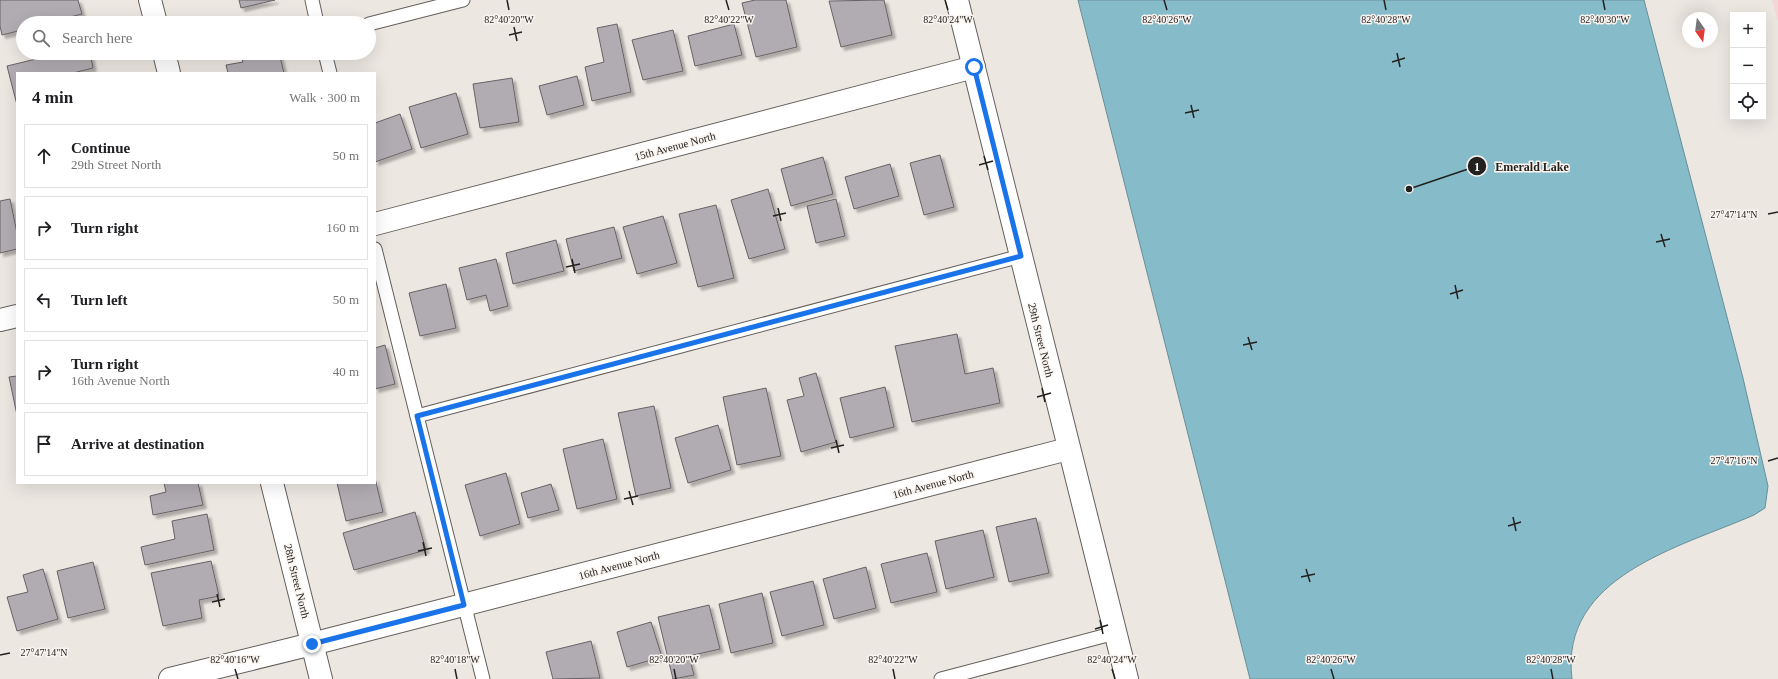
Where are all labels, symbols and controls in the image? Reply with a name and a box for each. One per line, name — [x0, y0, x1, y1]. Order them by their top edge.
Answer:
north arrow — [1682, 12, 1718, 48]
map controls — [1730, 12, 1766, 120]
button: + — [1730, 12, 1766, 48]
text: 82°40'20"W — [484, 14, 534, 25]
text: 82°40'22"W — [704, 14, 754, 25]
text: 82°40'24"W — [923, 14, 973, 25]
text: 82°40'26"W — [1142, 14, 1192, 25]
text: 82°40'28"W — [1361, 14, 1411, 25]
text: 82°40'30"W — [1580, 14, 1630, 25]
search box — [16, 16, 376, 60]
icon: search — [30, 27, 52, 49]
text: Search here — [62, 30, 132, 46]
button: − — [1730, 48, 1766, 84]
route start — [965, 58, 983, 76]
button: locate — [1730, 84, 1766, 120]
text: 4 min — [32, 88, 73, 107]
text: Walk · 300 m — [289, 90, 360, 105]
street label: 15th Avenue North — [633, 129, 717, 163]
text: Continue — [71, 140, 130, 156]
icon: ahead — [33, 145, 55, 167]
text: 50 m — [333, 148, 359, 163]
callout: Emerald Lake — [1467, 154, 1577, 178]
text: 29th Street North — [71, 157, 161, 172]
text: 1 — [1474, 160, 1480, 174]
text: Emerald Lake — [1495, 160, 1570, 174]
text: 27°47'14"N — [1710, 209, 1758, 220]
icon: right — [33, 217, 55, 239]
text: Turn right — [71, 220, 138, 236]
text: 160 m — [326, 220, 359, 235]
icon: left — [33, 289, 55, 311]
text: Turn left — [71, 292, 128, 308]
text: 50 m — [333, 292, 359, 307]
street label: 29th Street North — [1026, 301, 1056, 379]
text: Turn right — [71, 356, 138, 372]
icon: right — [33, 361, 55, 383]
text: 40 m — [333, 364, 359, 379]
text: 16th Avenue North — [71, 373, 170, 388]
icon: arrive — [33, 433, 55, 455]
text: Arrive at destination — [71, 436, 204, 452]
text: 27°47'16"N — [1710, 455, 1758, 466]
street label: 16th Avenue North — [891, 467, 975, 501]
street label: 28th Street North — [282, 542, 312, 620]
street label: 16th Avenue North — [577, 548, 661, 582]
route end — [303, 635, 321, 653]
text: 27°47'14"N — [20, 647, 68, 658]
text: 82°40'16"W — [210, 654, 260, 665]
text: 82°40'18"W — [430, 654, 480, 665]
text: 82°40'20"W — [649, 654, 699, 665]
text: 82°40'22"W — [868, 654, 918, 665]
text: 82°40'24"W — [1087, 654, 1137, 665]
text: 82°40'26"W — [1306, 654, 1356, 665]
text: 82°40'28"W — [1526, 654, 1576, 665]

